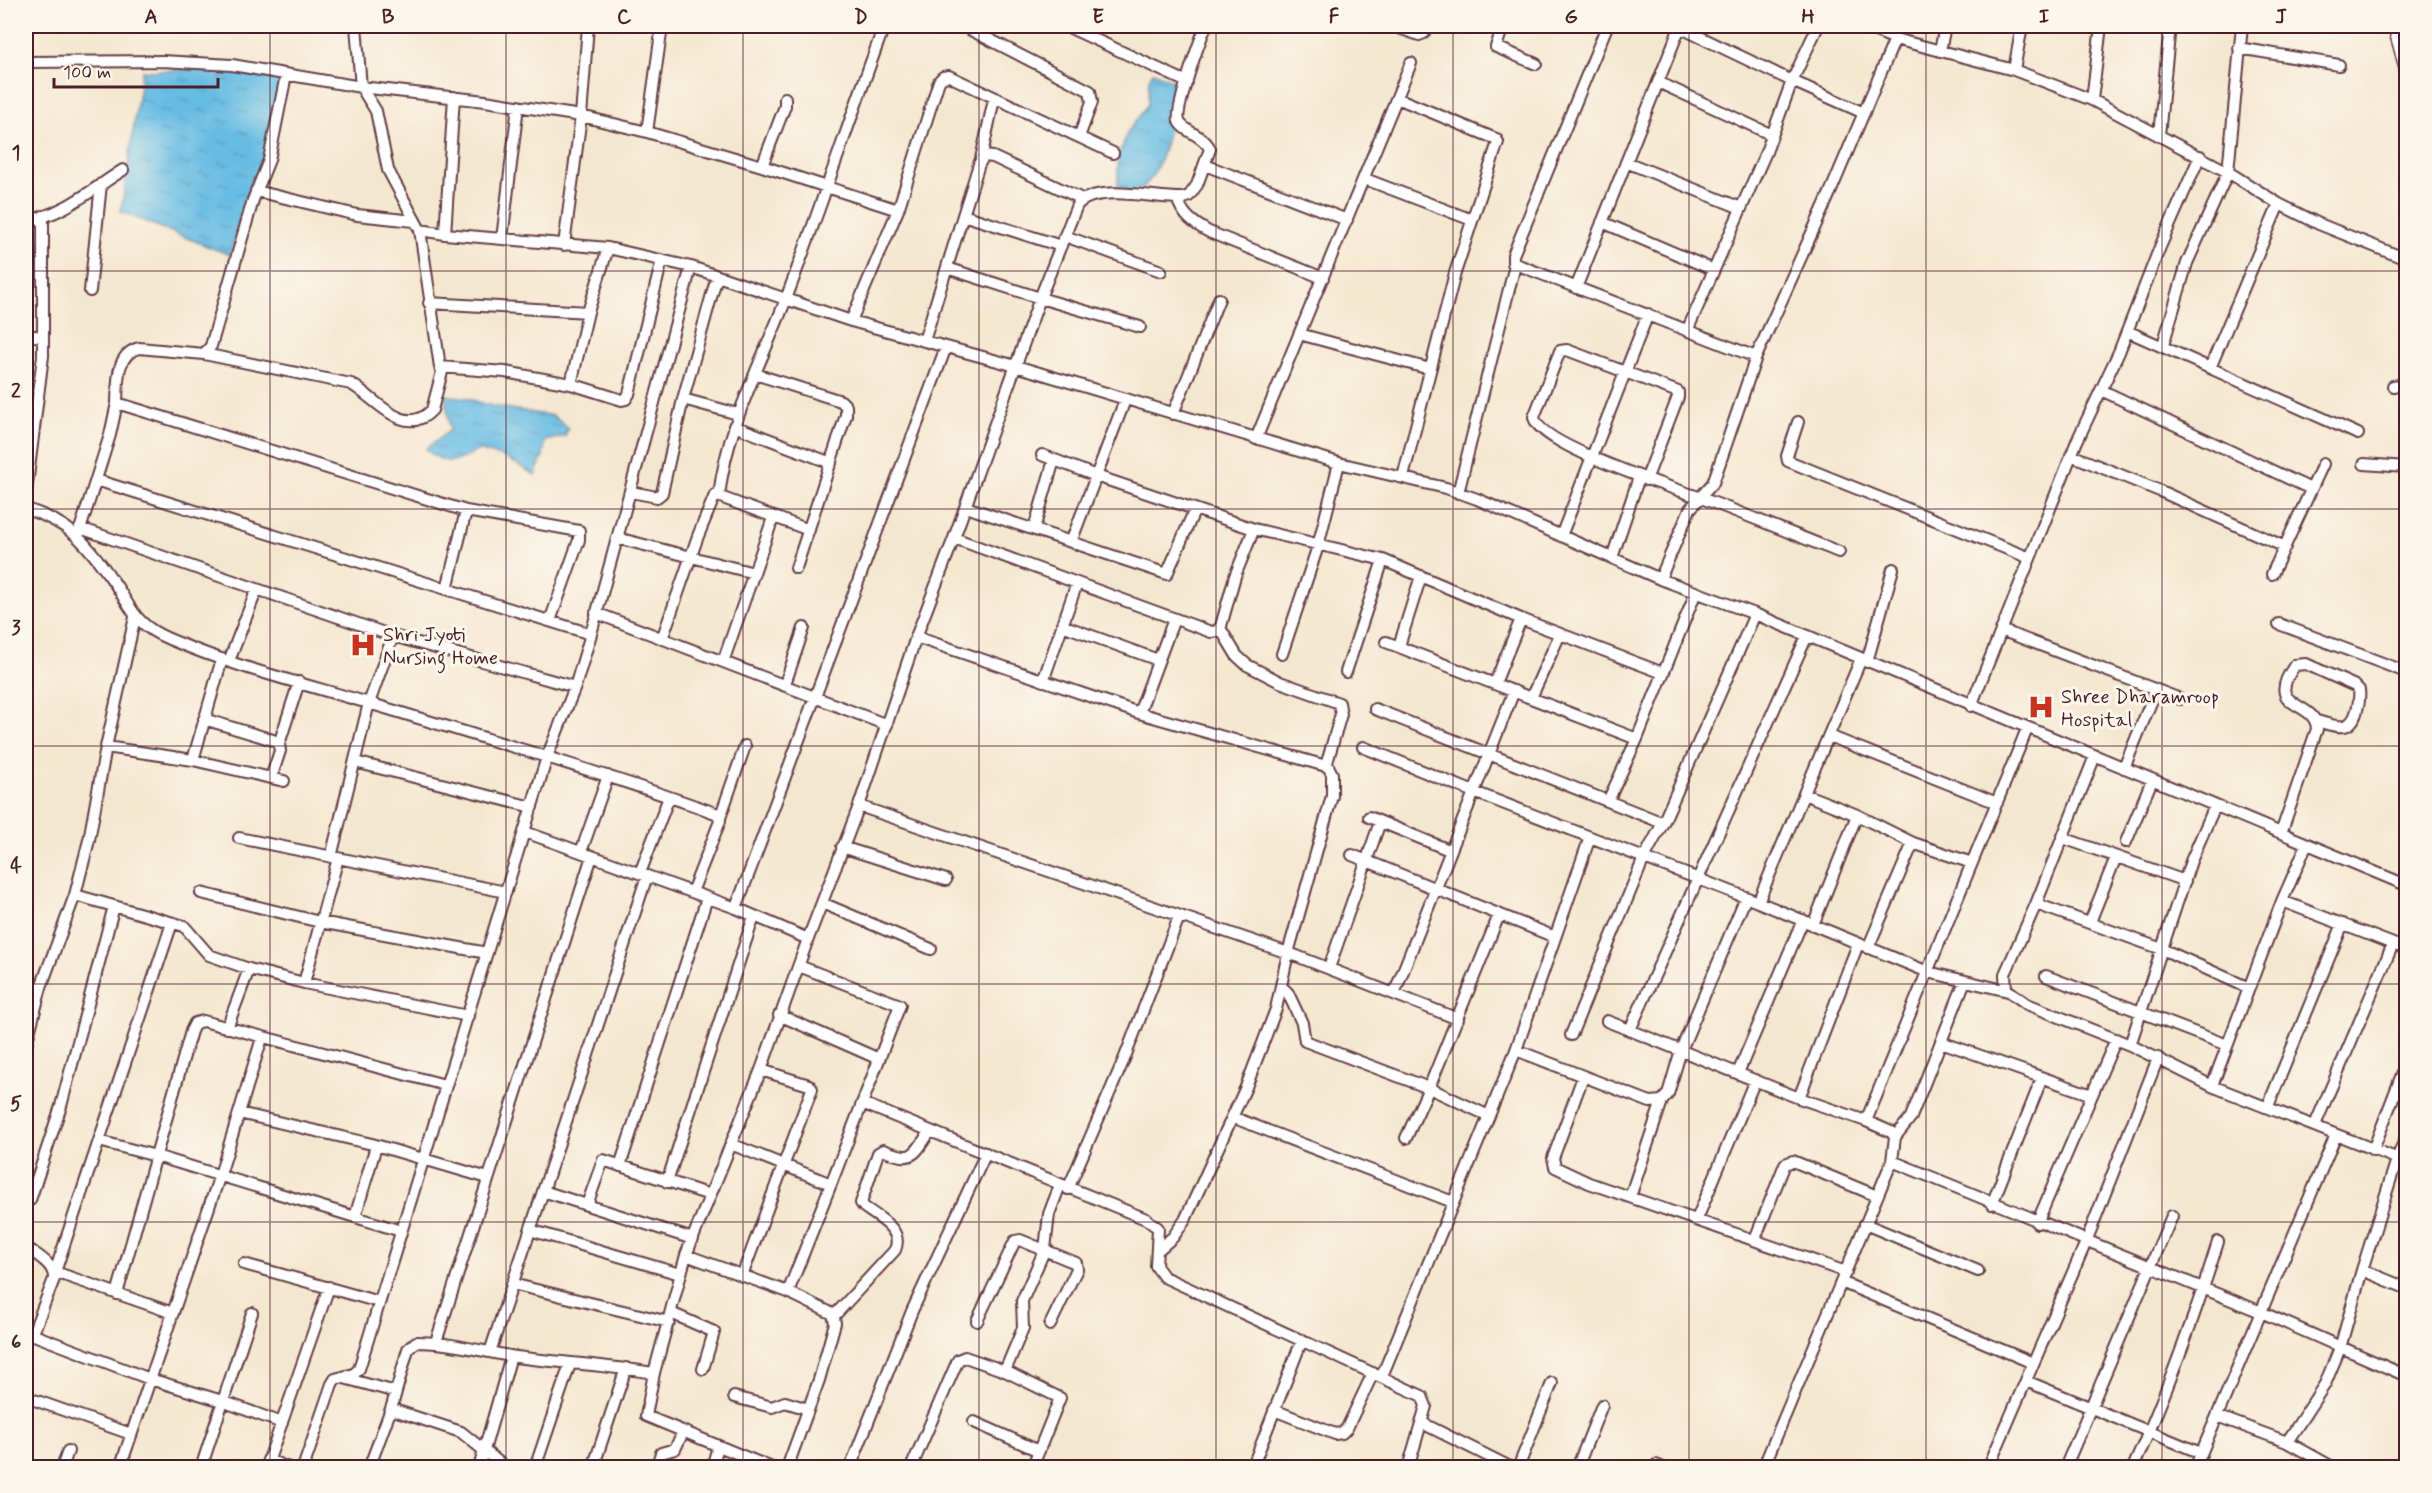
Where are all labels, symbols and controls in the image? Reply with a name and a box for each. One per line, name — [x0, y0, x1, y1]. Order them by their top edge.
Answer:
text: A — [144, 4, 158, 31]
text: B — [382, 4, 395, 31]
text: C — [617, 4, 632, 31]
text: D — [854, 4, 868, 31]
text: E — [1092, 4, 1104, 31]
text: F — [1329, 4, 1340, 31]
text: G — [1564, 4, 1578, 31]
text: H — [1801, 4, 1815, 31]
text: I — [2039, 4, 2049, 31]
text: J — [2275, 4, 2287, 31]
scale bar — [54, 51, 218, 89]
text: 100 m — [63, 61, 111, 85]
text: 1 — [12, 140, 20, 167]
text: 2 — [11, 378, 21, 405]
text: 3 — [11, 615, 21, 642]
place label: Shri Jyoti Nursing Home — [383, 622, 498, 674]
hospital icon: Shri Jyoti Nursing Home — [348, 630, 378, 660]
place label: Shree Dharamroop Hospital — [2061, 684, 2219, 734]
hospital icon: Shree Dharamroop Hospital — [2026, 692, 2056, 722]
text: 4 — [10, 853, 22, 880]
text: 5 — [10, 1091, 22, 1118]
text: 6 — [11, 1329, 21, 1356]

